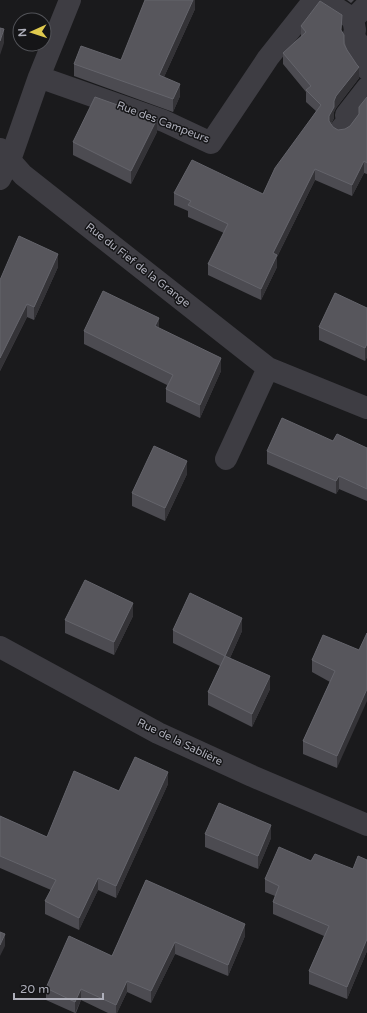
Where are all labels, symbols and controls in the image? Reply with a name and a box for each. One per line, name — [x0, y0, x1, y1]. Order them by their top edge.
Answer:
north arrow — [12, 12, 52, 52]
text: N — [16, 28, 29, 37]
street label: Rue des Campeurs — [115, 98, 211, 146]
street label: Rue du Fief de la Grange — [83, 220, 193, 310]
street label: Rue de la Sablière — [135, 716, 225, 768]
scale bar — [14, 975, 103, 1001]
text: 20 m — [20, 982, 49, 996]

